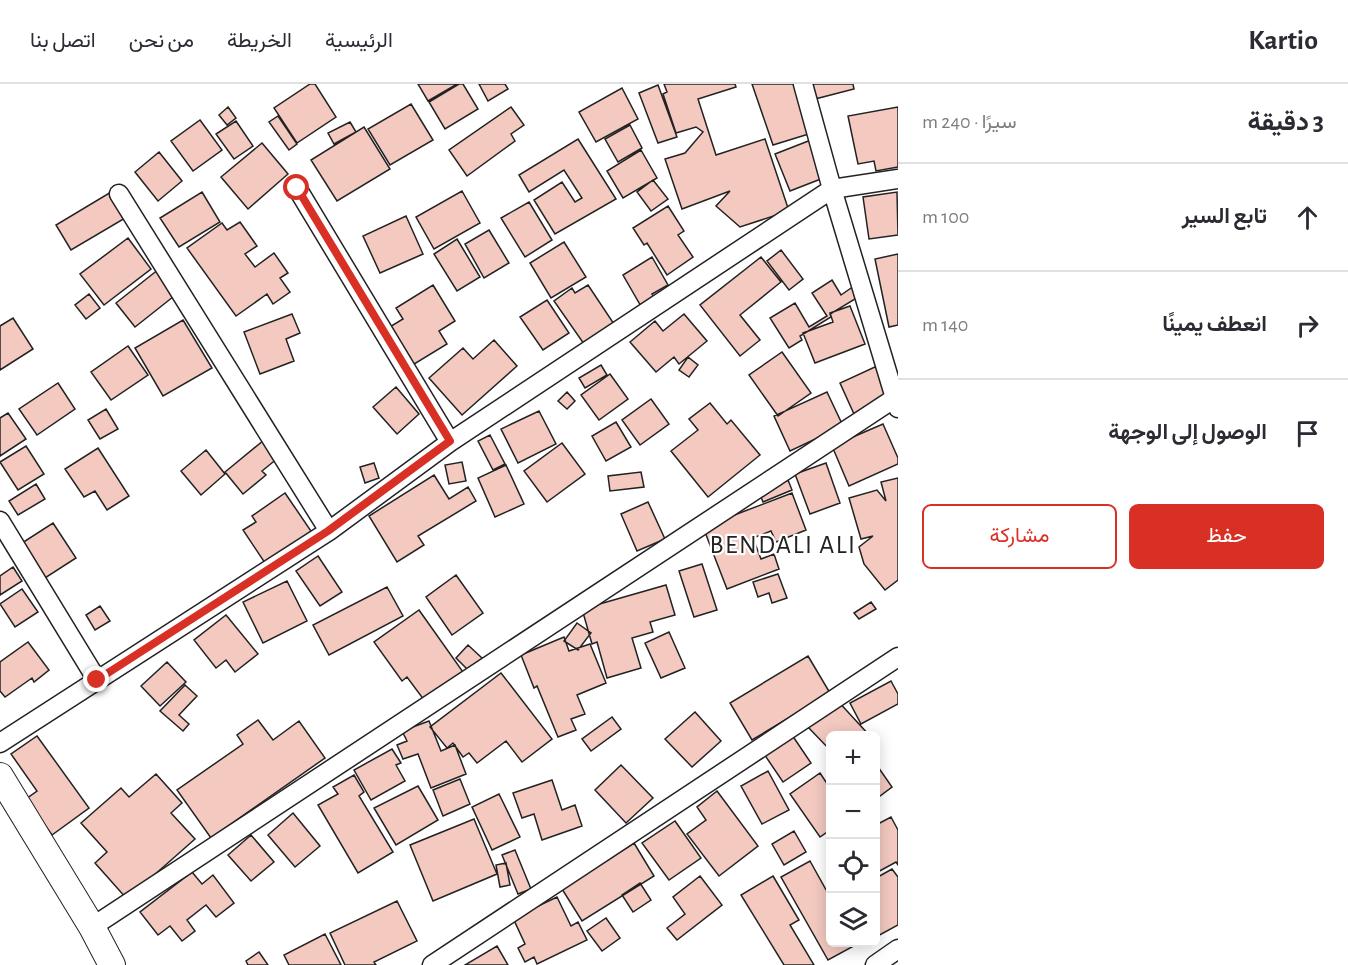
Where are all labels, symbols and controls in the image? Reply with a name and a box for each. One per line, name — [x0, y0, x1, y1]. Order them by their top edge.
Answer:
text: Kartio — [1248, 27, 1318, 55]
text: اتصل بنا — [30, 30, 96, 51]
text: من نحن — [129, 30, 194, 51]
text: الخريطة — [227, 30, 292, 51]
text: الرئيسية — [325, 30, 393, 51]
text: 3 دقيقة — [1248, 109, 1324, 135]
text: سيرًا · 240 m — [922, 112, 1016, 132]
route start — [283, 174, 309, 200]
icon: ahead — [1291, 201, 1324, 234]
text: تابع السير — [1182, 205, 1267, 227]
text: 100 m — [922, 207, 969, 227]
icon: right — [1291, 309, 1324, 342]
text: انعطف يمينًا — [1162, 313, 1267, 335]
text: 140 m — [922, 315, 968, 335]
icon: arrive — [1291, 417, 1324, 450]
text: الوصول إلى الوجهة — [1108, 421, 1267, 443]
button: مشاركة — [922, 504, 1117, 569]
button: حفظ — [1129, 504, 1324, 569]
district label: BENDALI ALI — [709, 532, 857, 558]
route end — [83, 666, 109, 692]
map controls — [826, 731, 880, 947]
button: + — [826, 731, 880, 785]
button: − — [826, 785, 880, 839]
button: locate — [826, 839, 880, 893]
button: layers — [826, 893, 880, 947]

